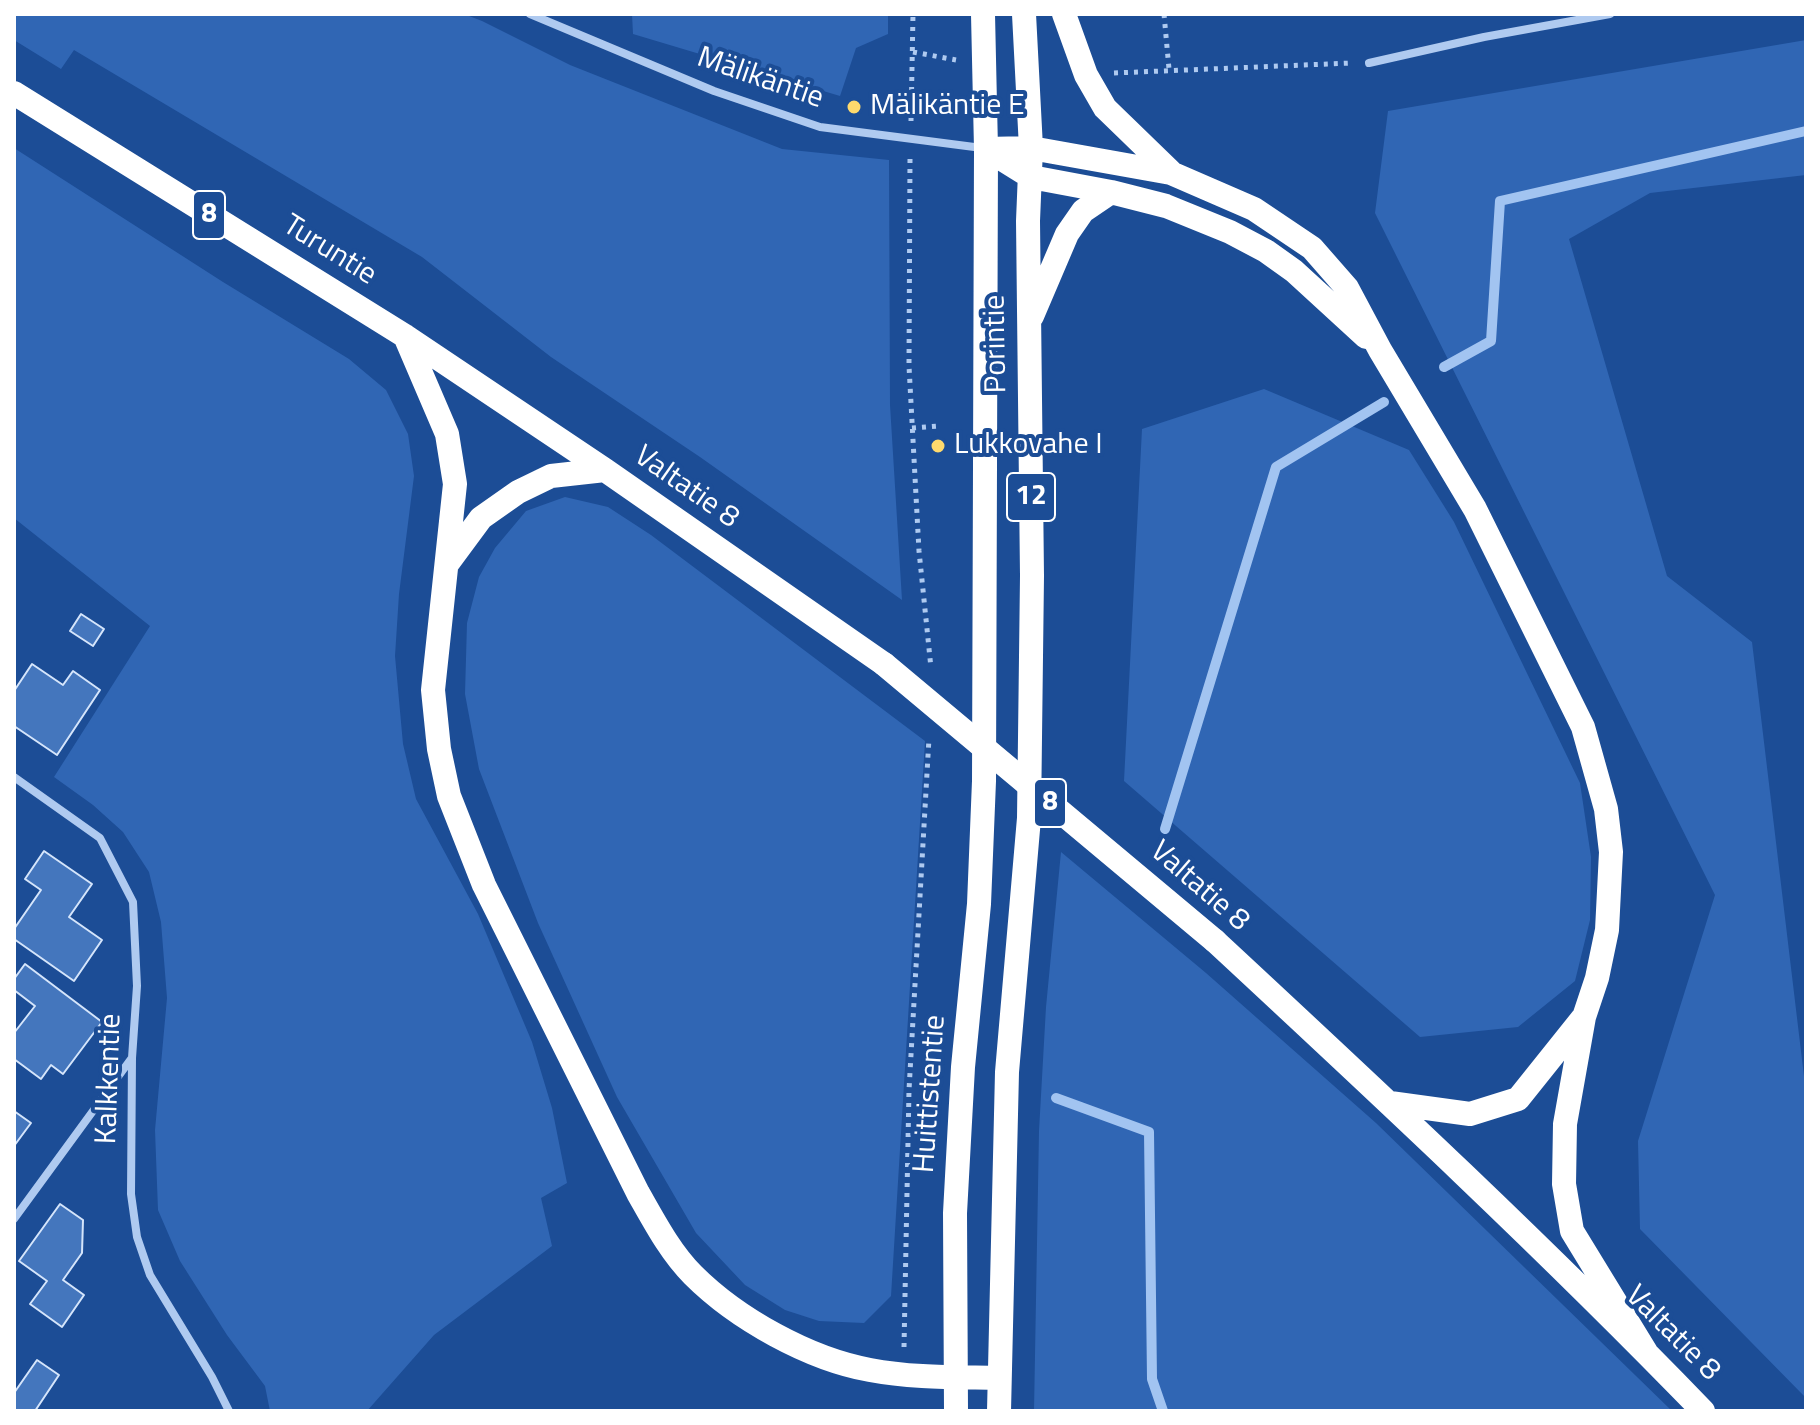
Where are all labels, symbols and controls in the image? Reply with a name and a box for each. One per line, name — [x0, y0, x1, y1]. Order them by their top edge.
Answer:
street label: Mälikäntie — [692, 41, 828, 117]
place label: Mälikäntie E — [870, 89, 1024, 125]
marker: Mälikäntie E — [845, 98, 863, 116]
road number: 8 — [193, 191, 225, 239]
street label: Turuntie — [275, 208, 383, 294]
street label: Porintie — [978, 294, 1016, 394]
place label: Lukkovahe I — [954, 428, 1103, 464]
marker: Lukkovahe I — [929, 437, 947, 455]
street label: Valtatie 8 — [627, 439, 745, 537]
road number: 12 — [1007, 473, 1055, 521]
road number: 8 — [1034, 779, 1066, 827]
street label: Valtatie 8 — [1142, 834, 1256, 940]
street label: Kalkkentie — [90, 1013, 130, 1145]
street label: Huittistentie — [908, 1014, 954, 1174]
street label: Valtatie 8 — [1617, 1279, 1727, 1389]

